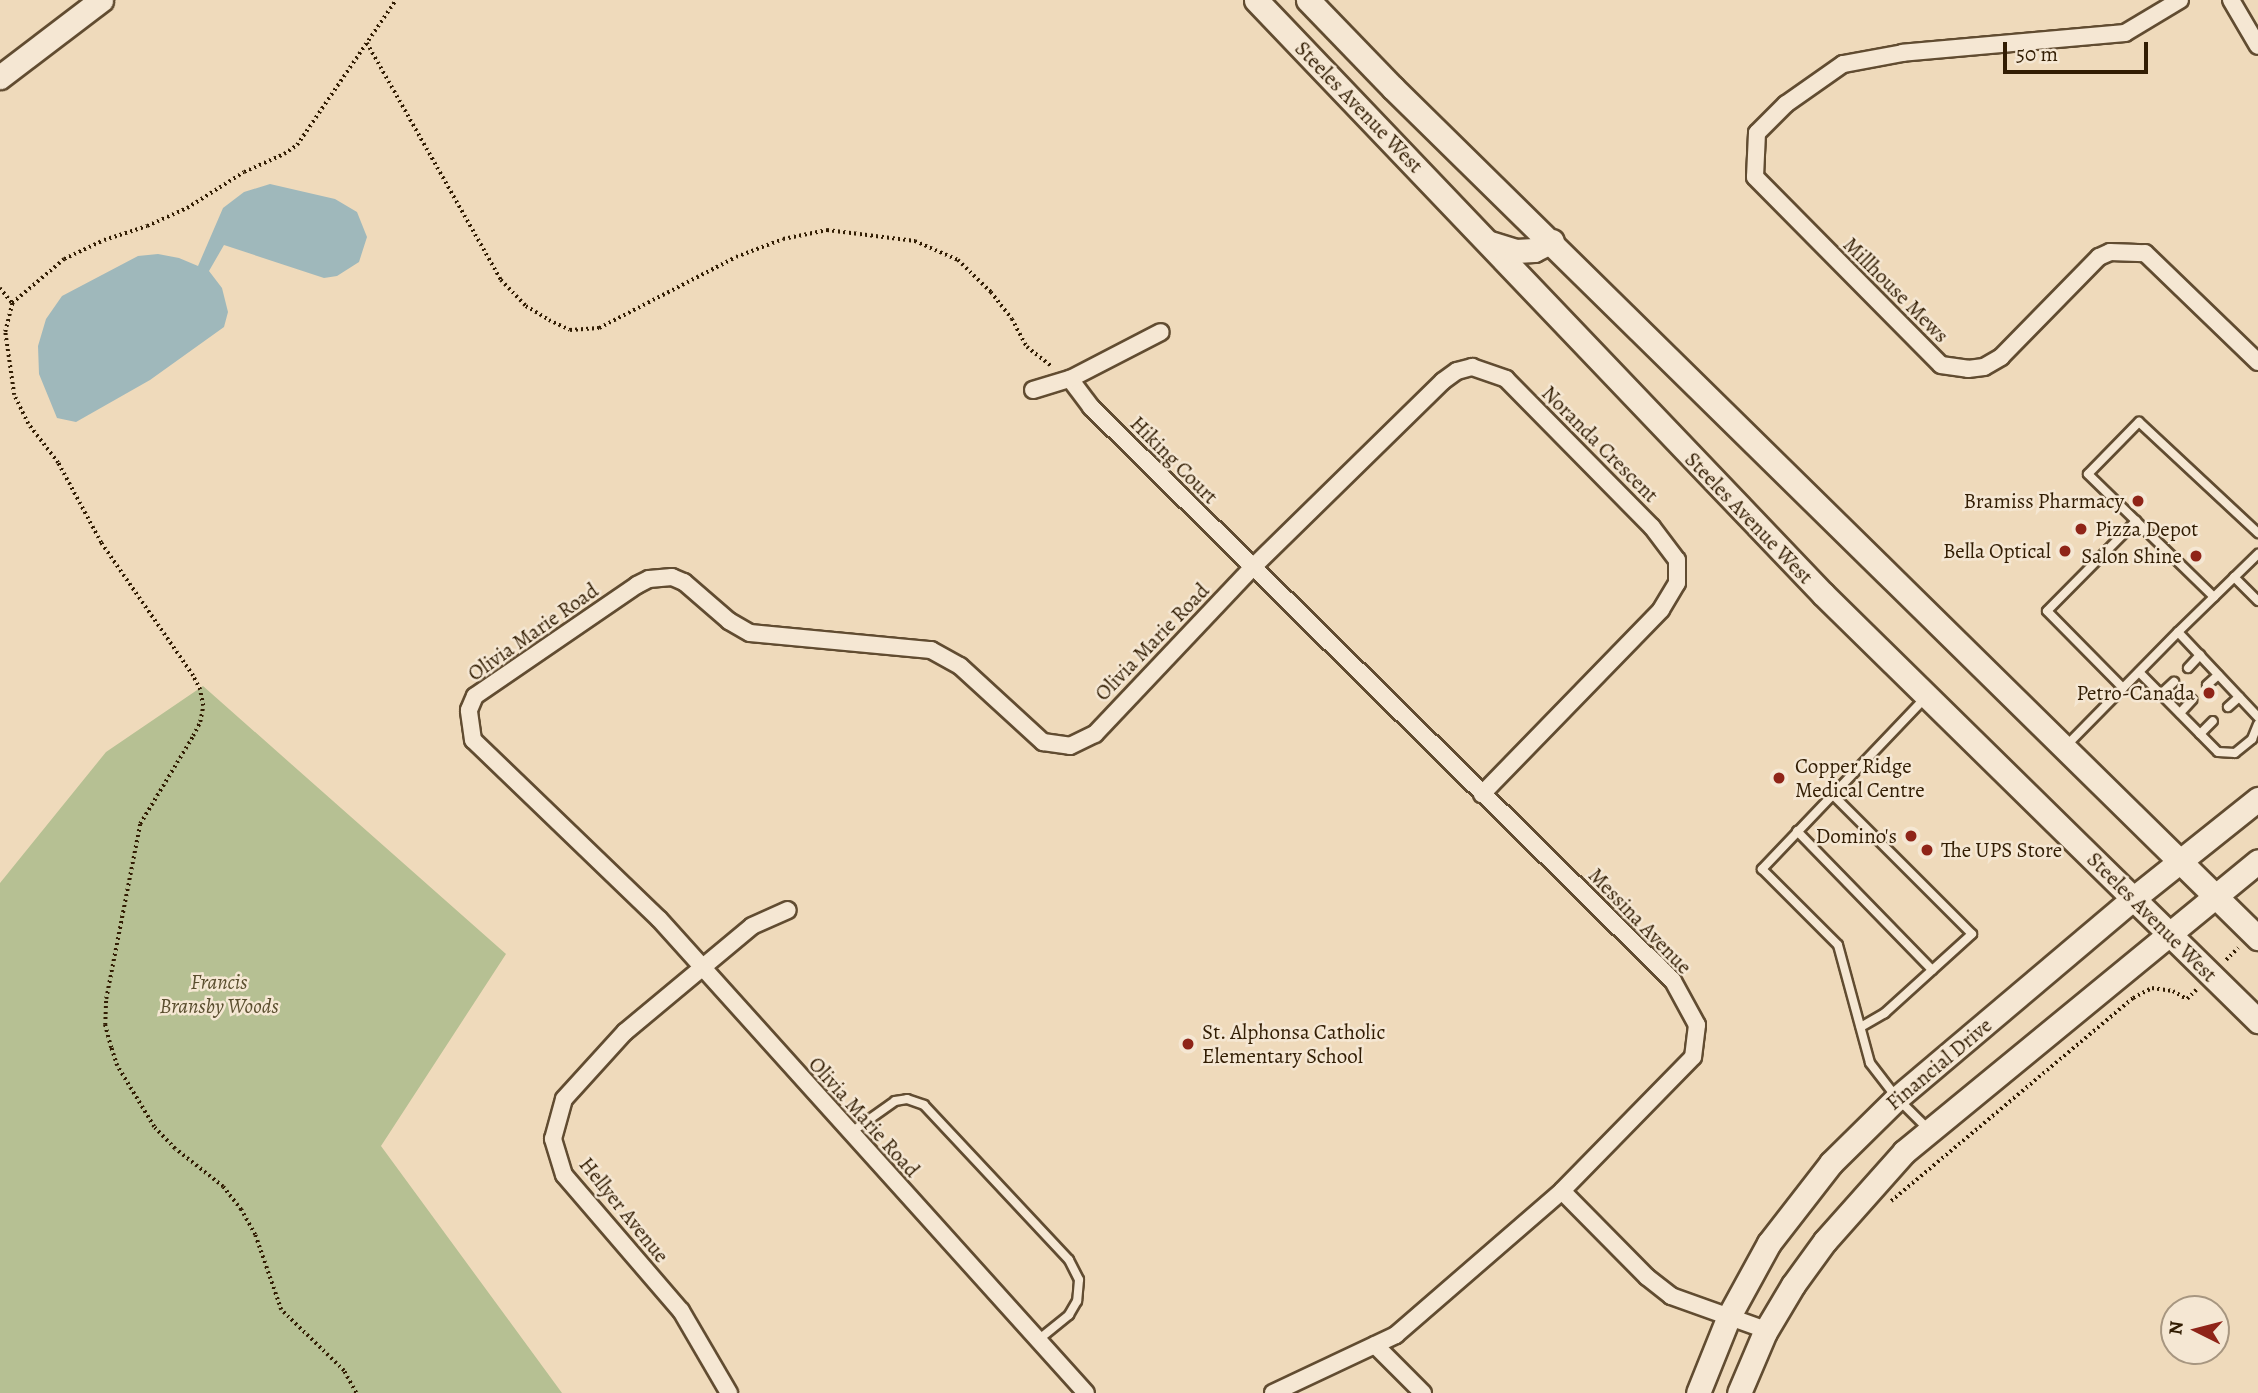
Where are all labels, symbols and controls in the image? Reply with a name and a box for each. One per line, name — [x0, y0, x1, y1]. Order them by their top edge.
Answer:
scale bar — [2006, 28, 2151, 72]
street label: Steeles Avenue West — [1290, 36, 1428, 178]
text: 50 m — [2016, 40, 2058, 68]
street label: Millhouse Mews — [1838, 232, 1954, 348]
street label: Noranda Crescent — [1537, 381, 1663, 507]
street label: Hiking Court — [1125, 411, 1223, 509]
street label: Steeles Avenue West — [1680, 447, 1818, 589]
place label: Bramiss Pharmacy — [1963, 488, 2124, 514]
marker: Bramiss Pharmacy — [2130, 493, 2146, 509]
place label: Pizza Depot — [2095, 516, 2198, 542]
marker: Pizza Depot — [2073, 521, 2089, 537]
place label: Bella Optical — [1943, 538, 2051, 564]
marker: Bella Optical — [2057, 543, 2073, 559]
place label: Salon Shine — [2081, 543, 2182, 569]
marker: Salon Shine — [2188, 548, 2204, 564]
street label: Olivia Marie Road — [463, 578, 603, 686]
street label: Olivia Marie Road — [1090, 578, 1214, 706]
place label: Petro-Canada — [2076, 680, 2195, 706]
marker: Petro-Canada — [2201, 685, 2217, 701]
place label: Copper Ridge Medical Centre — [1795, 753, 1925, 803]
marker: Copper Ridge Medical Centre — [1769, 768, 1789, 788]
place label: Domino's — [1816, 823, 1897, 849]
marker: Domino's — [1903, 828, 1919, 844]
place label: The UPS Store — [1941, 837, 2062, 863]
marker: The UPS Store — [1919, 842, 1935, 858]
street label: Steeles Avenue West — [2082, 847, 2222, 987]
street label: Messina Avenue — [1583, 863, 1697, 979]
park label: Francis Bransby Woods — [159, 969, 279, 1019]
street label: Financial Drive — [1881, 1013, 1997, 1115]
place label: St. Alphonsa Catholic Elementary School — [1202, 1019, 1386, 1069]
marker: St. Alphonsa Catholic Elementary School — [1180, 1036, 1196, 1052]
street label: Olivia Marie Road — [803, 1052, 925, 1182]
street label: Hellyer Avenue — [574, 1152, 674, 1268]
north arrow — [2160, 1295, 2230, 1365]
text: N — [2162, 1320, 2190, 1336]

